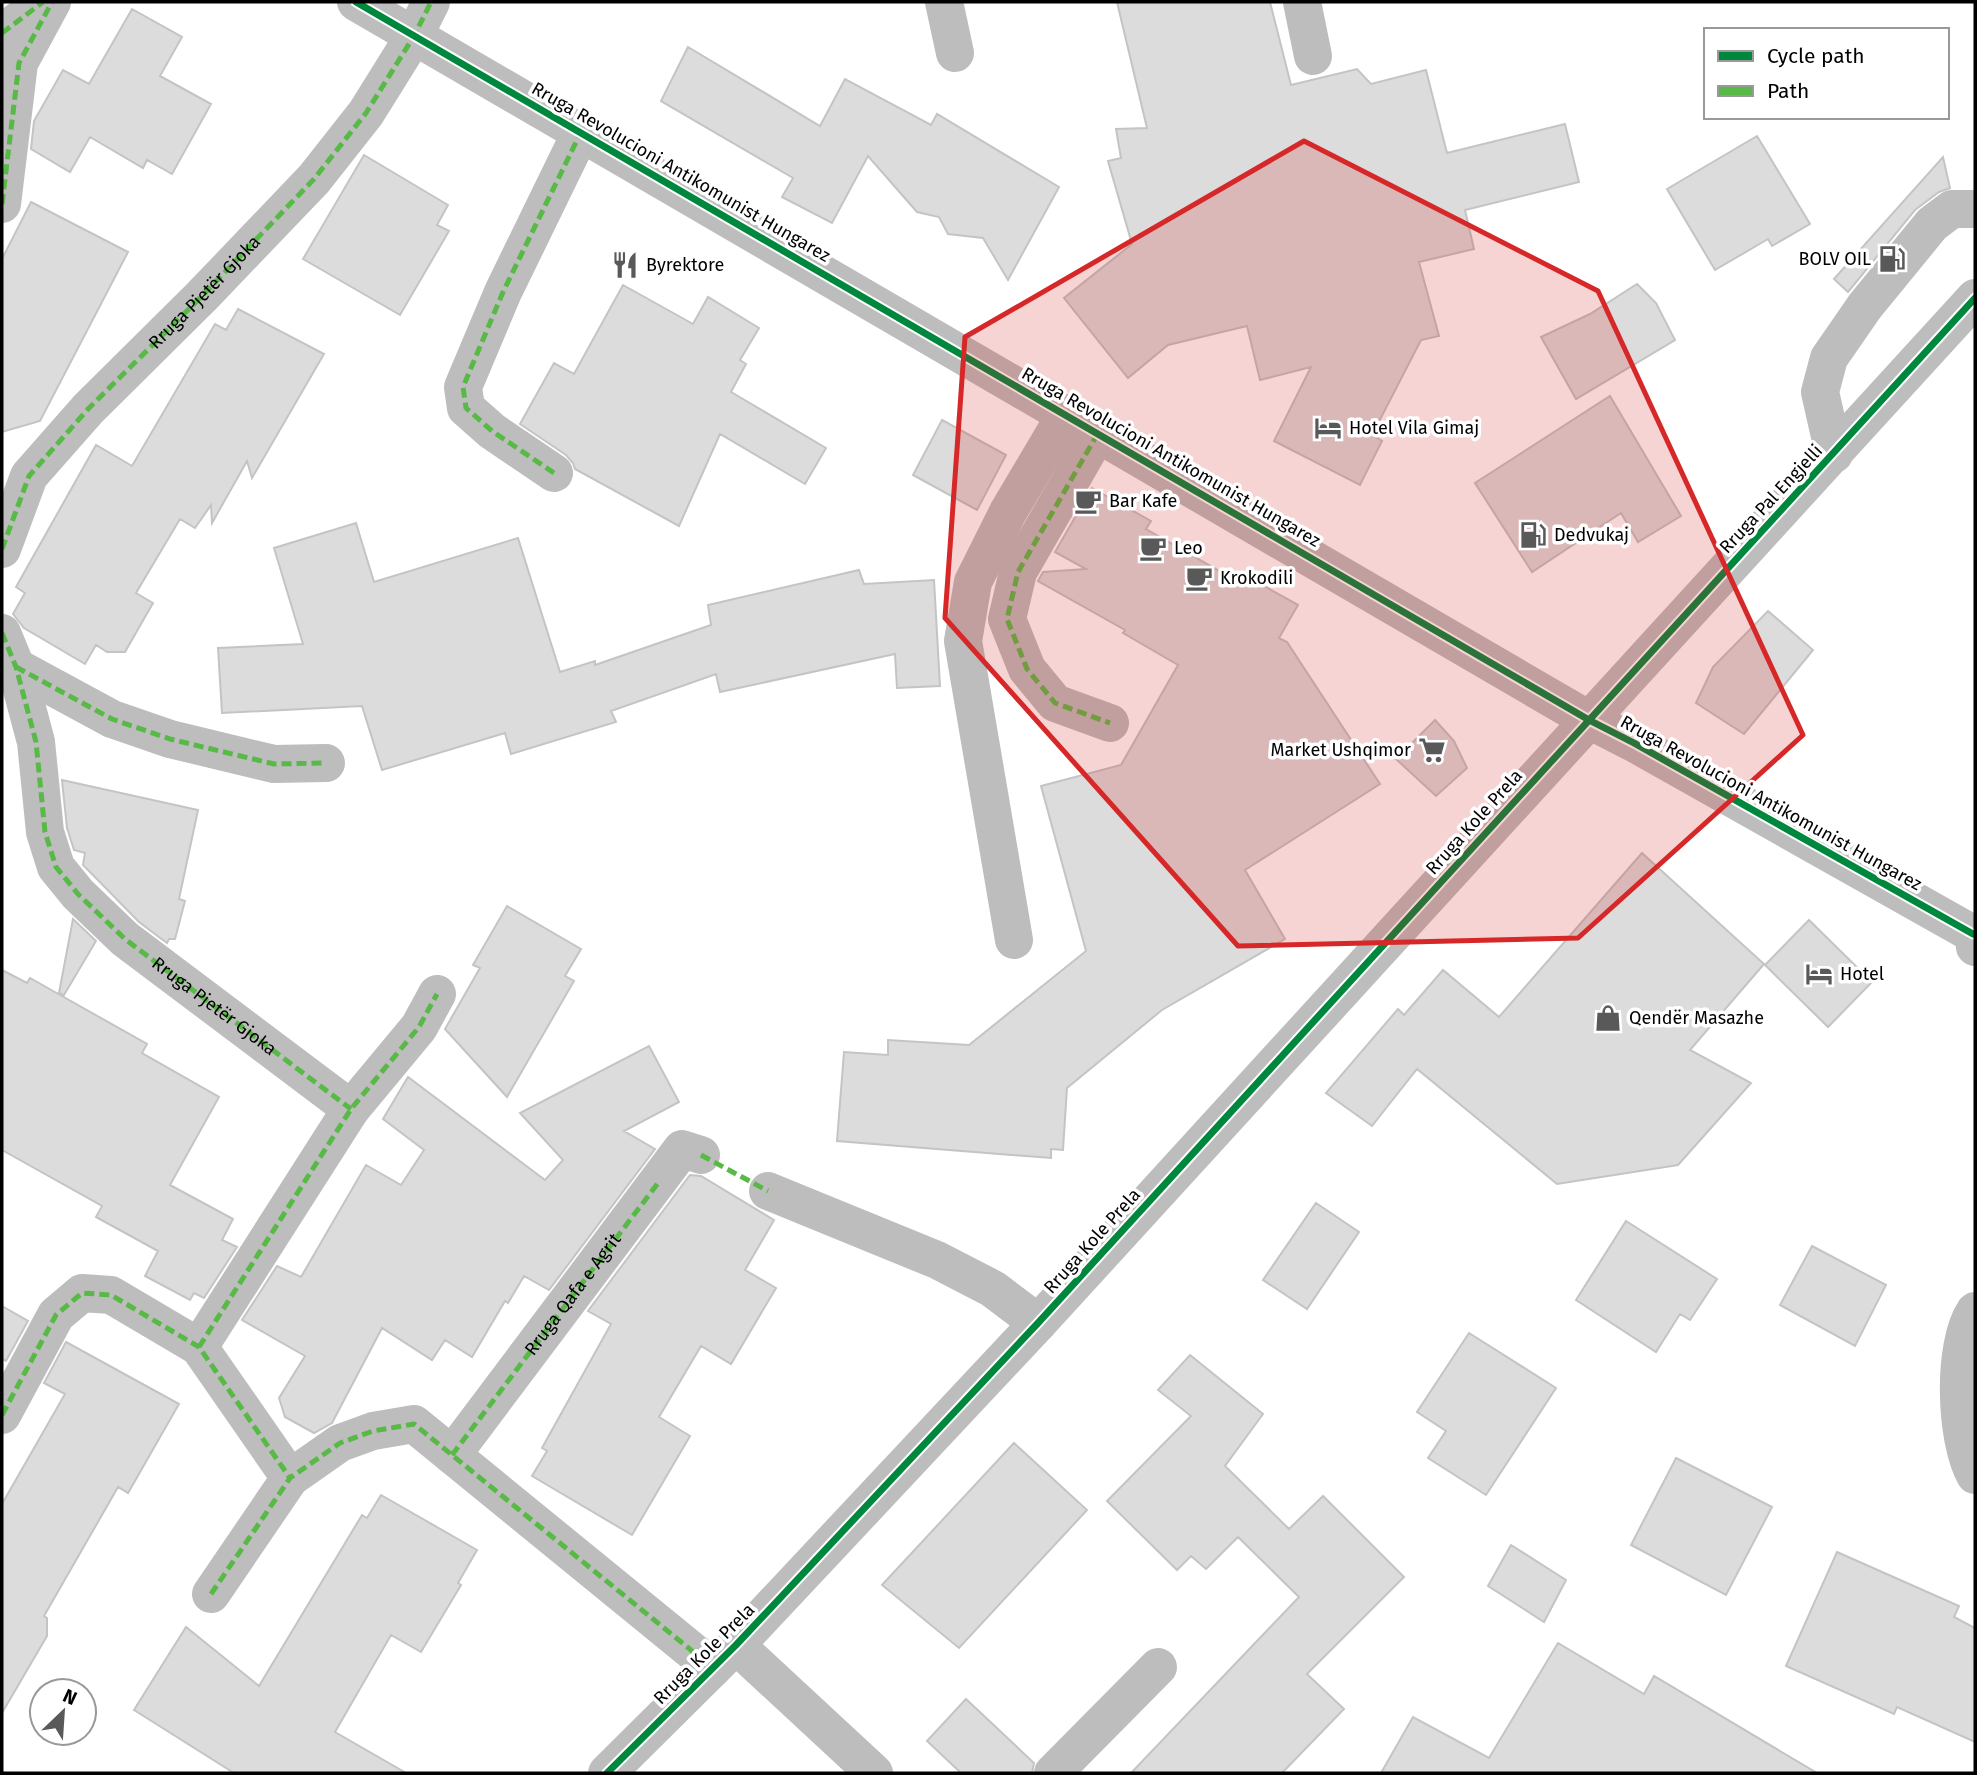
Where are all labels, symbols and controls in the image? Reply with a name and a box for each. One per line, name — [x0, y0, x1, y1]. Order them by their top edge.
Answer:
legend — [1704, 28, 1949, 119]
text: Cycle path — [1767, 43, 1865, 69]
street label: Rruga Revolucioni Antikomunist Hungarez — [528, 77, 834, 267]
text: Path — [1767, 78, 1809, 104]
street label: Rruga Pjetër Gjoka — [144, 231, 265, 354]
fuel station icon: BOLV OIL — [1877, 244, 1907, 274]
place label: BOLV OIL — [1799, 248, 1871, 270]
restaurant icon: Byrektore — [610, 250, 640, 280]
place label: Byrektore — [646, 254, 724, 276]
street label: Rruga Revolucioni Antikomunist Hungarez — [1018, 362, 1324, 552]
hotel icon: Hotel Vila Gimaj — [1313, 413, 1343, 443]
place label: Hotel Vila Gimaj — [1349, 417, 1479, 439]
street label: Rruga Pal Engjelli — [1715, 440, 1827, 558]
cafe icon: Bar Kafe — [1073, 486, 1103, 516]
place label: Bar Kafe — [1109, 490, 1177, 512]
fuel station icon: Dedvukaj — [1518, 520, 1548, 550]
place label: Dedvukaj — [1554, 524, 1629, 546]
cafe icon: Leo — [1138, 533, 1168, 563]
place label: Leo — [1174, 537, 1203, 559]
cafe icon: Krokodili — [1184, 563, 1214, 593]
place label: Krokodili — [1220, 567, 1293, 589]
street label: Rruga Revolucioni Antikomunist Hungarez — [1616, 711, 1926, 895]
supermarket icon: Market Ushqimor — [1417, 735, 1447, 765]
place label: Market Ushqimor — [1271, 739, 1411, 761]
street label: Rruga Kole Prela — [1421, 765, 1527, 879]
street label: Rruga Pjetër Gjoka — [147, 952, 281, 1060]
hotel icon: Hotel — [1804, 959, 1834, 989]
place label: Hotel — [1840, 963, 1884, 985]
shop icon: Qendër Masazhe — [1593, 1003, 1623, 1033]
place label: Qendër Masazhe — [1629, 1007, 1764, 1029]
street label: Rruga Kole Prela — [1039, 1184, 1145, 1298]
street label: Rruga Qafa e Agrit — [520, 1229, 626, 1360]
street label: Rruga Kole Prela — [649, 1599, 759, 1709]
north arrow — [28, 1677, 98, 1747]
text: N — [59, 1684, 81, 1710]

